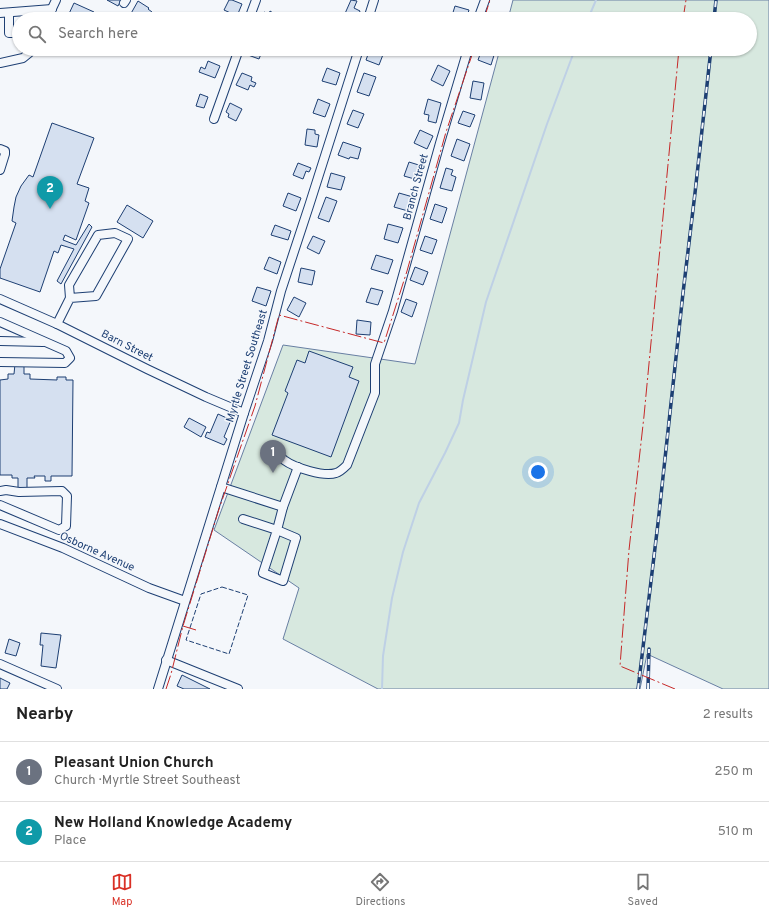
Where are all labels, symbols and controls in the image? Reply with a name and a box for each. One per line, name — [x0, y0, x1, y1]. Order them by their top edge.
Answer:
search box — [12, 12, 757, 56]
icon: search — [26, 23, 48, 45]
text: Search here — [58, 25, 138, 44]
street label: Branch Street — [400, 152, 432, 222]
pin: 2 — [37, 176, 63, 209]
street label: Myrtle Street Southeast — [223, 308, 271, 424]
street label: Barn Street — [99, 327, 155, 365]
pin: 1 — [260, 440, 286, 473]
your location — [528, 462, 548, 482]
street label: Osborne Avenue — [57, 529, 137, 575]
text: Nearby — [16, 704, 73, 726]
text: 2 results — [703, 707, 753, 723]
text: Pleasant Union Church — [54, 754, 214, 773]
text: 1 — [26, 764, 32, 780]
text: 250 m — [715, 764, 753, 780]
text: Church · Myrtle Street Southeast — [54, 773, 240, 789]
text: New Holland Knowledge Academy — [54, 814, 292, 833]
text: 2 — [25, 824, 33, 840]
text: 510 m — [718, 824, 753, 840]
text: Place — [54, 833, 86, 849]
tab: Map — [111, 871, 133, 909]
tab: Directions — [355, 871, 405, 909]
tab: Saved — [628, 871, 658, 909]

